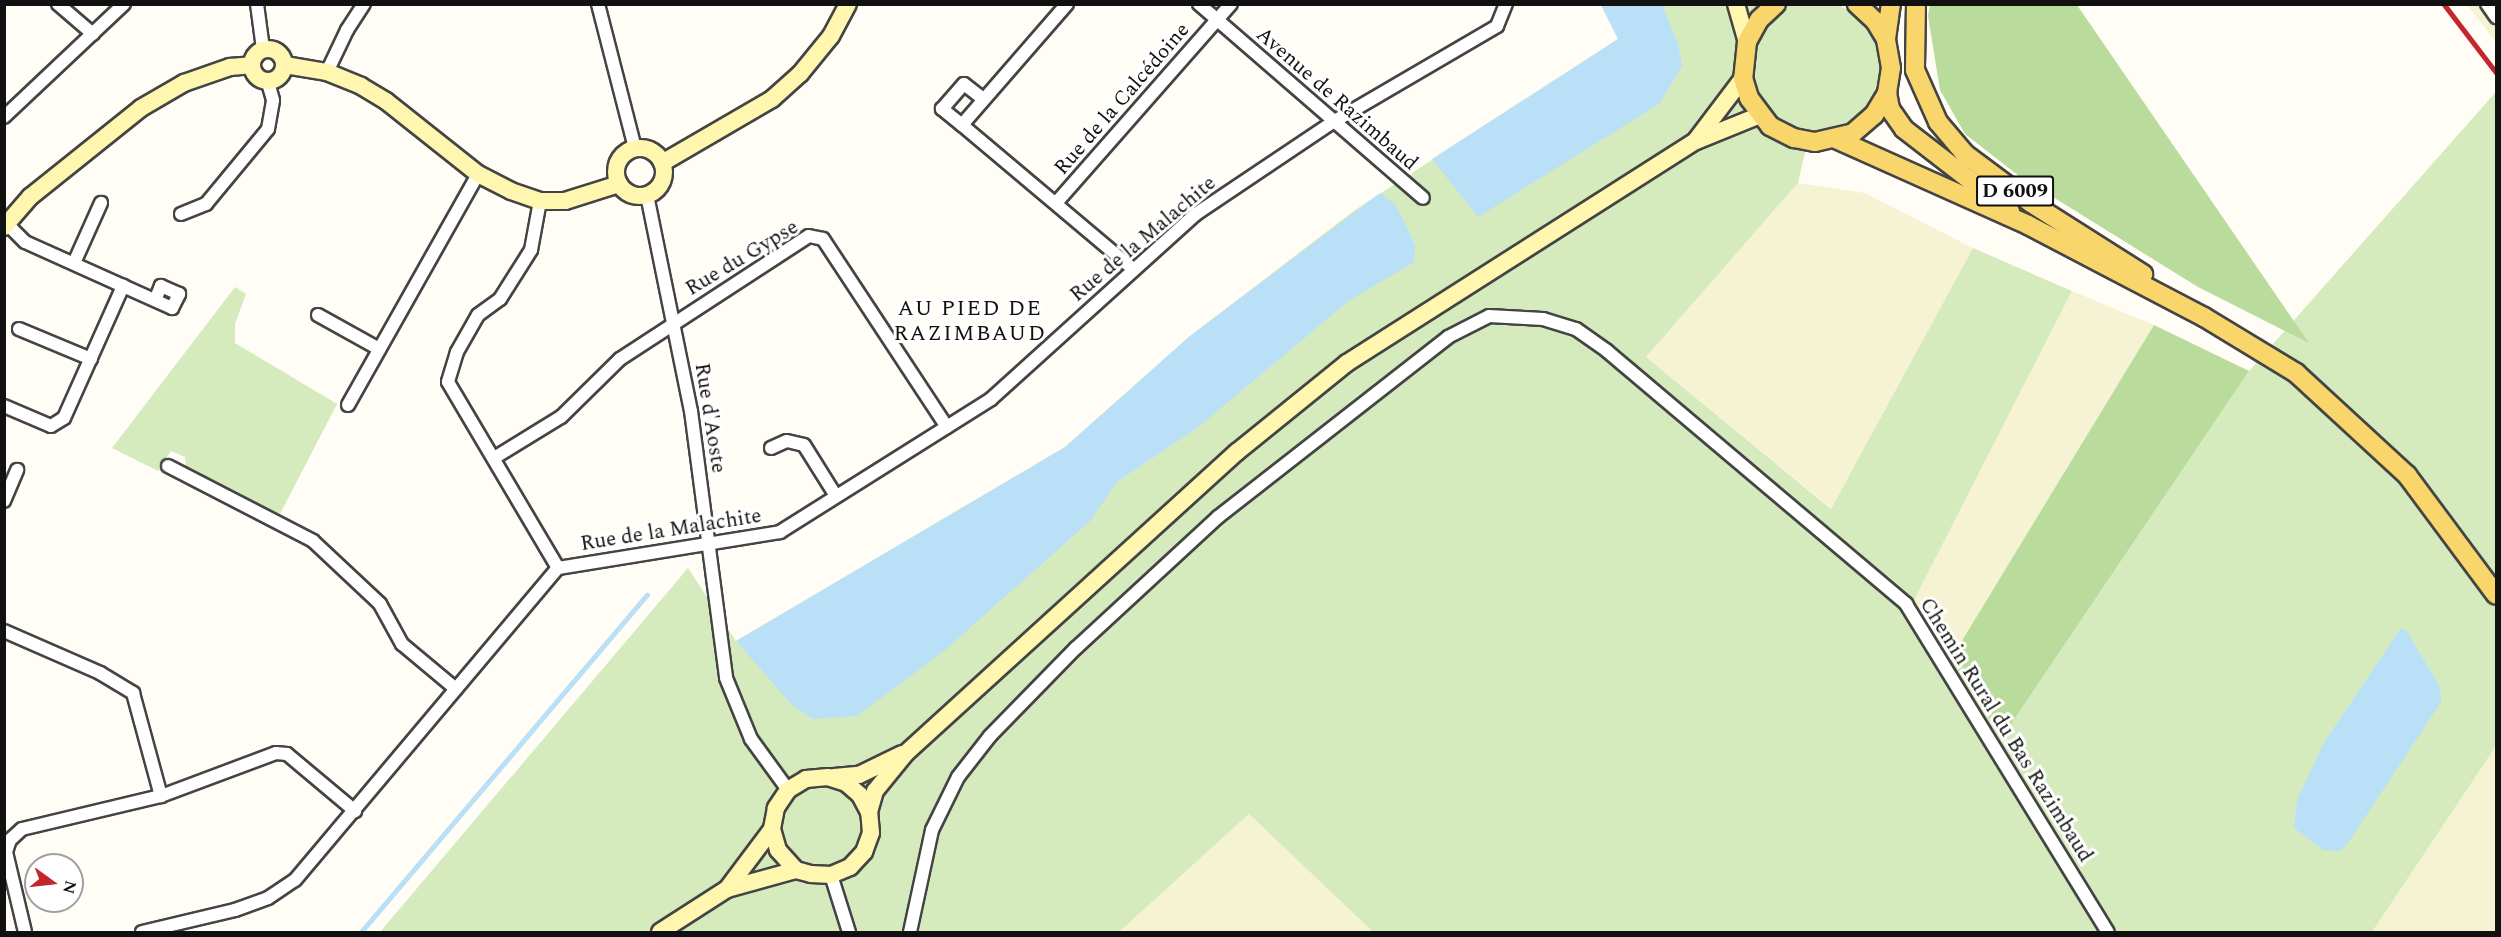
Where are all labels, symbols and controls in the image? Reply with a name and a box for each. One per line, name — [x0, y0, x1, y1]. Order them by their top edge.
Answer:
street label: Rue de la Calcédoine — [1049, 18, 1195, 180]
street label: Avenue de Razimbaud — [1251, 22, 1423, 176]
street label: Rue de la Malachite — [1065, 171, 1221, 307]
road number: D 6009 — [1976, 174, 2054, 208]
street label: Rue du Gypse — [681, 214, 803, 302]
district label: AU PIED DE RAZIMBAUD — [894, 295, 1046, 346]
street label: Rue d'Aoste — [689, 361, 731, 475]
street label: Rue de la Malachite — [579, 503, 763, 557]
street label: Chemin Rural du Bas Razimbaud — [1914, 593, 2098, 867]
north arrow — [24, 853, 84, 913]
text: N — [56, 878, 83, 897]

